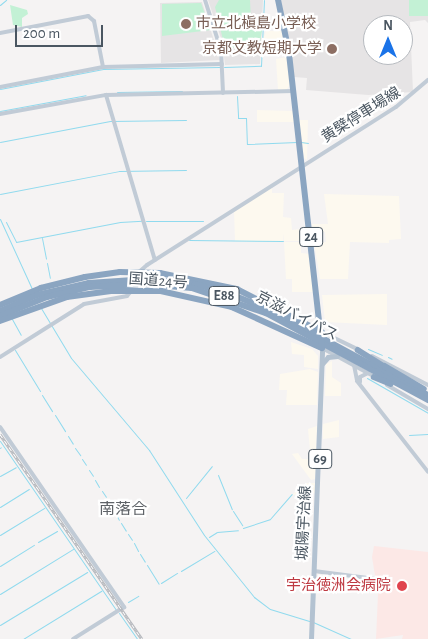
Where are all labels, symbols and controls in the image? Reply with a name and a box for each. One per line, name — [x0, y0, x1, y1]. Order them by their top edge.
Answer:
scale bar — [18, 15, 105, 47]
place label: 市立北槇島小学校 — [196, 15, 316, 33]
north arrow — [363, 15, 413, 65]
marker: 市立北槇島小学校 — [180, 18, 192, 30]
text: N — [383, 19, 393, 33]
text: 200 m — [23, 26, 60, 41]
place label: 京都文教短期大学 — [202, 40, 322, 58]
marker: 京都文教短期大学 — [326, 43, 338, 55]
street label: 黄檗停車場線 — [318, 84, 404, 146]
road number: 24 — [298, 226, 324, 248]
street label: 国道24号 — [128, 270, 188, 292]
road number: E88 — [208, 284, 240, 308]
street label: 京滋バイパス — [253, 288, 341, 344]
road number: 69 — [308, 448, 332, 470]
street label: 城陽宇治線 — [293, 485, 315, 561]
district label: 南落合 — [99, 499, 147, 519]
place label: 宇治徳洲会病院 — [286, 577, 391, 595]
marker: 宇治徳洲会病院 — [395, 579, 409, 593]

